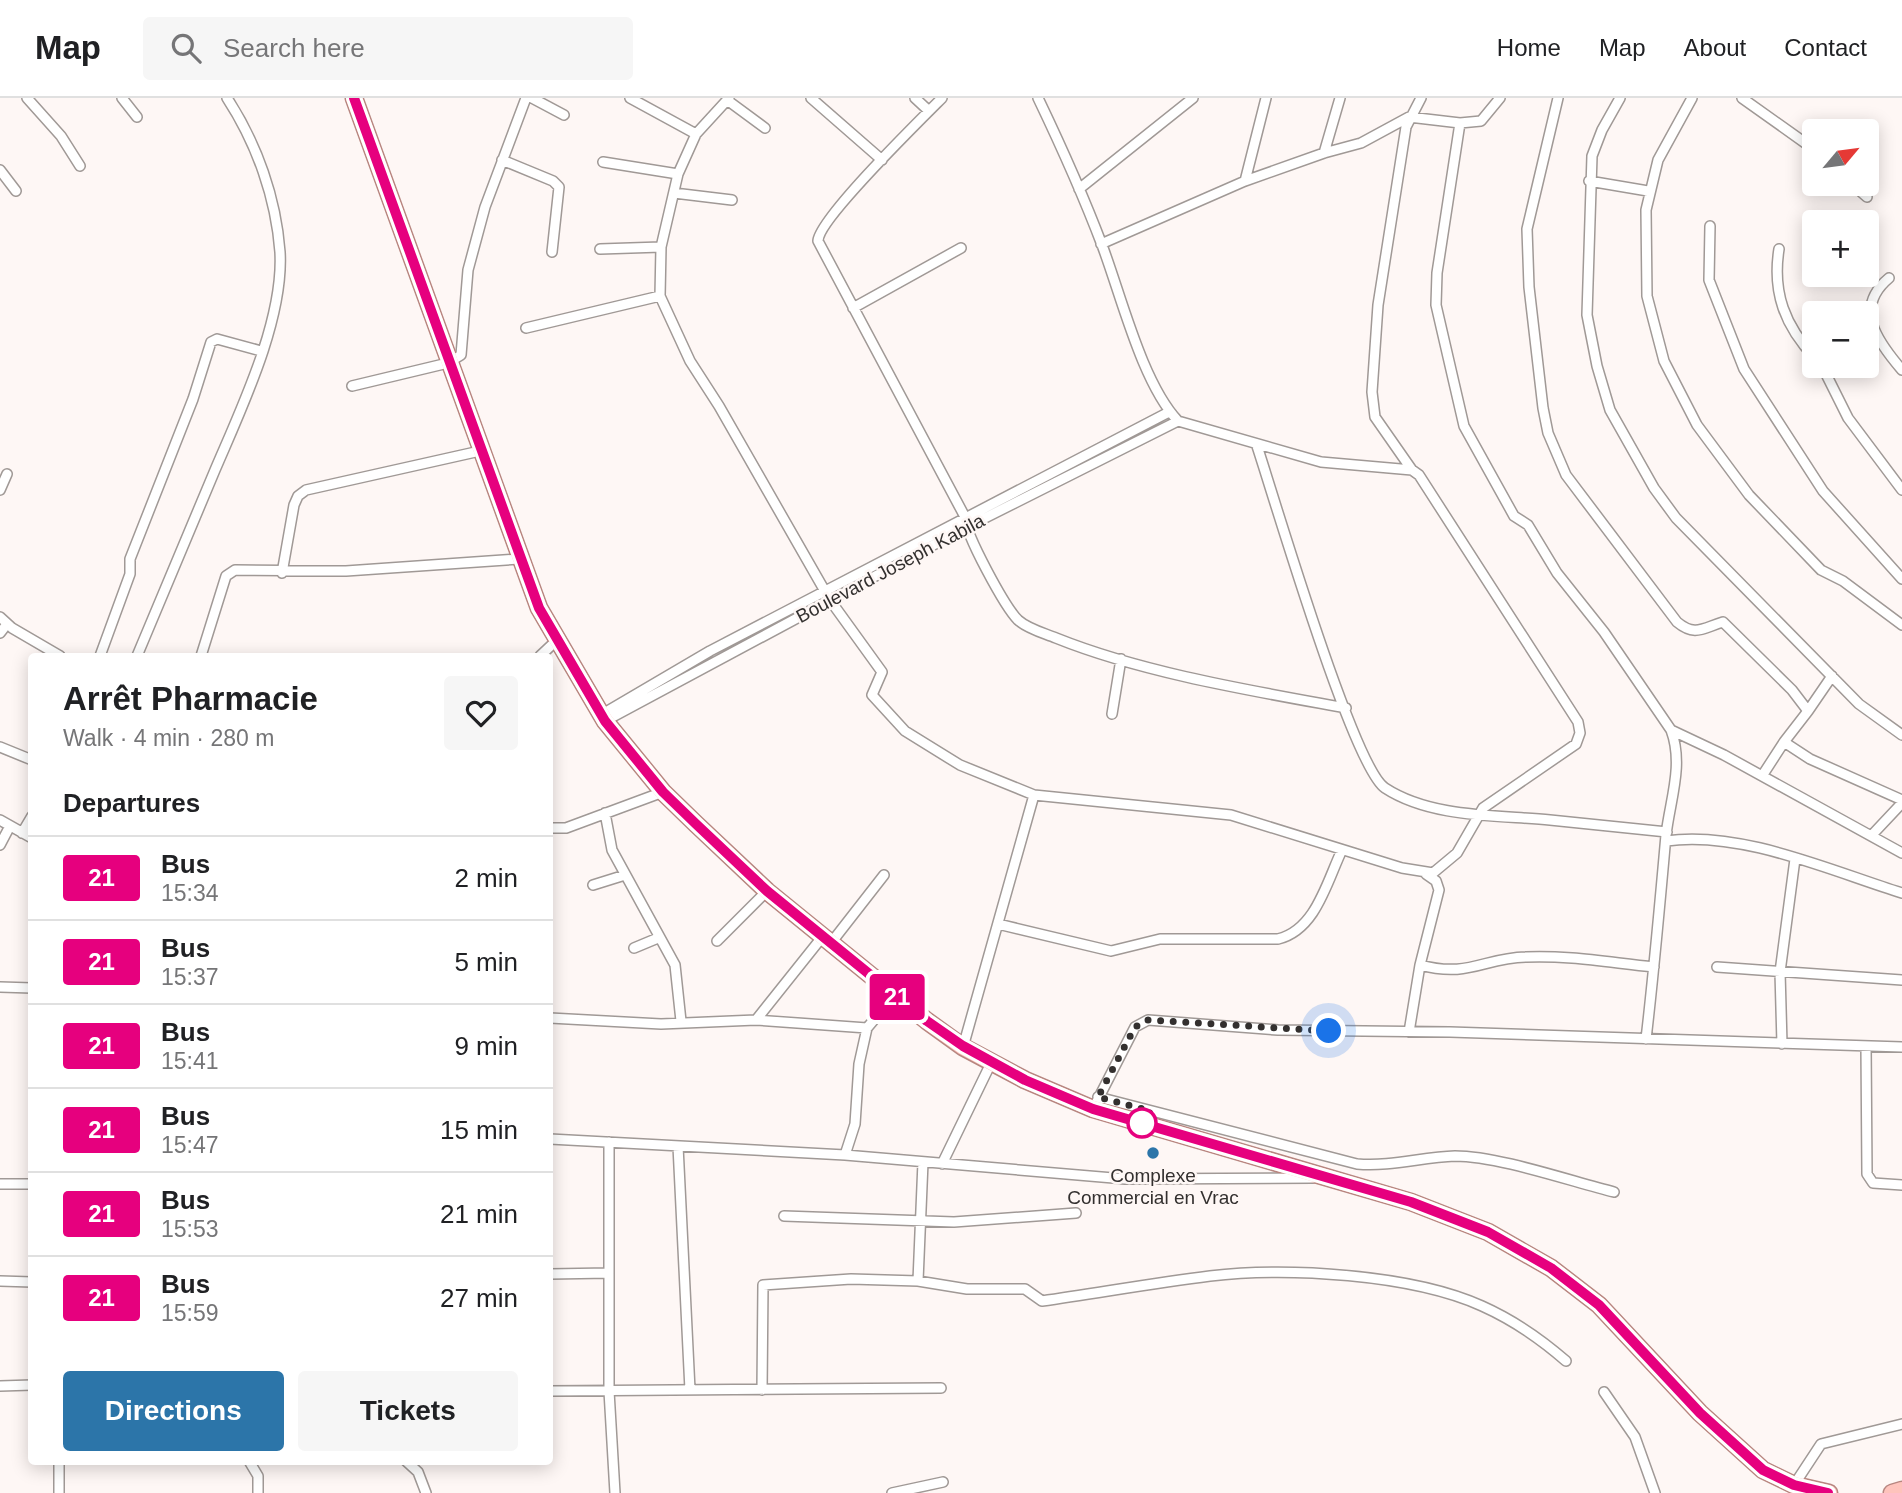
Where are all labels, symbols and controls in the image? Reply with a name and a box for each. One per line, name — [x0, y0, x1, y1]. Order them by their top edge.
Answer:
search box — [143, 17, 633, 80]
text: Map — [35, 29, 101, 66]
icon: search — [167, 29, 205, 67]
text: Search here — [223, 33, 365, 63]
text: Home — [1497, 34, 1561, 61]
text: Map — [1599, 34, 1646, 61]
text: About — [1684, 34, 1746, 61]
text: Contact — [1784, 34, 1867, 61]
north arrow — [1802, 119, 1880, 196]
map controls — [1802, 119, 1879, 378]
button: + — [1802, 210, 1879, 287]
button: − — [1802, 301, 1879, 378]
street label: Boulevard Joseph Kabila — [793, 510, 988, 627]
button: heart — [444, 676, 518, 750]
text: Arrêt Pharmacie — [63, 680, 318, 717]
text: Walk · 4 min · 280 m — [63, 725, 274, 751]
text: Departures — [63, 788, 200, 818]
text: Bus — [161, 849, 210, 879]
text: 2 min — [454, 863, 518, 893]
text: 21 — [88, 864, 115, 891]
text: 15:34 — [161, 880, 219, 906]
text: Bus — [161, 933, 210, 963]
text: 5 min — [454, 947, 518, 977]
text: 21 — [88, 948, 115, 975]
text: 15:37 — [161, 964, 219, 990]
line badge: 21 — [866, 974, 928, 1020]
text: 21 — [884, 983, 910, 1010]
your location — [1311, 1013, 1346, 1048]
text: Bus — [161, 1017, 210, 1047]
text: 9 min — [454, 1031, 518, 1061]
text: 21 — [88, 1032, 115, 1059]
text: 15:41 — [161, 1048, 219, 1074]
text: Bus — [161, 1101, 210, 1131]
unlabelled marker — [1127, 1108, 1157, 1138]
text: 15 min — [440, 1115, 518, 1145]
text: 21 — [88, 1116, 115, 1143]
text: 15:47 — [161, 1132, 219, 1158]
marker: Complexe Commercial en Vrac — [1145, 1145, 1161, 1161]
place label: Complexe Commercial en Vrac — [1067, 1165, 1239, 1208]
text: Bus — [161, 1185, 210, 1215]
text: 21 min — [440, 1199, 518, 1229]
text: 21 — [88, 1200, 115, 1227]
text: 15:53 — [161, 1216, 219, 1242]
text: Bus — [161, 1269, 210, 1299]
text: 27 min — [440, 1283, 518, 1313]
text: 21 — [88, 1284, 115, 1311]
text: 15:59 — [161, 1300, 219, 1326]
button: Directions — [63, 1371, 284, 1451]
button: Tickets — [298, 1371, 518, 1451]

